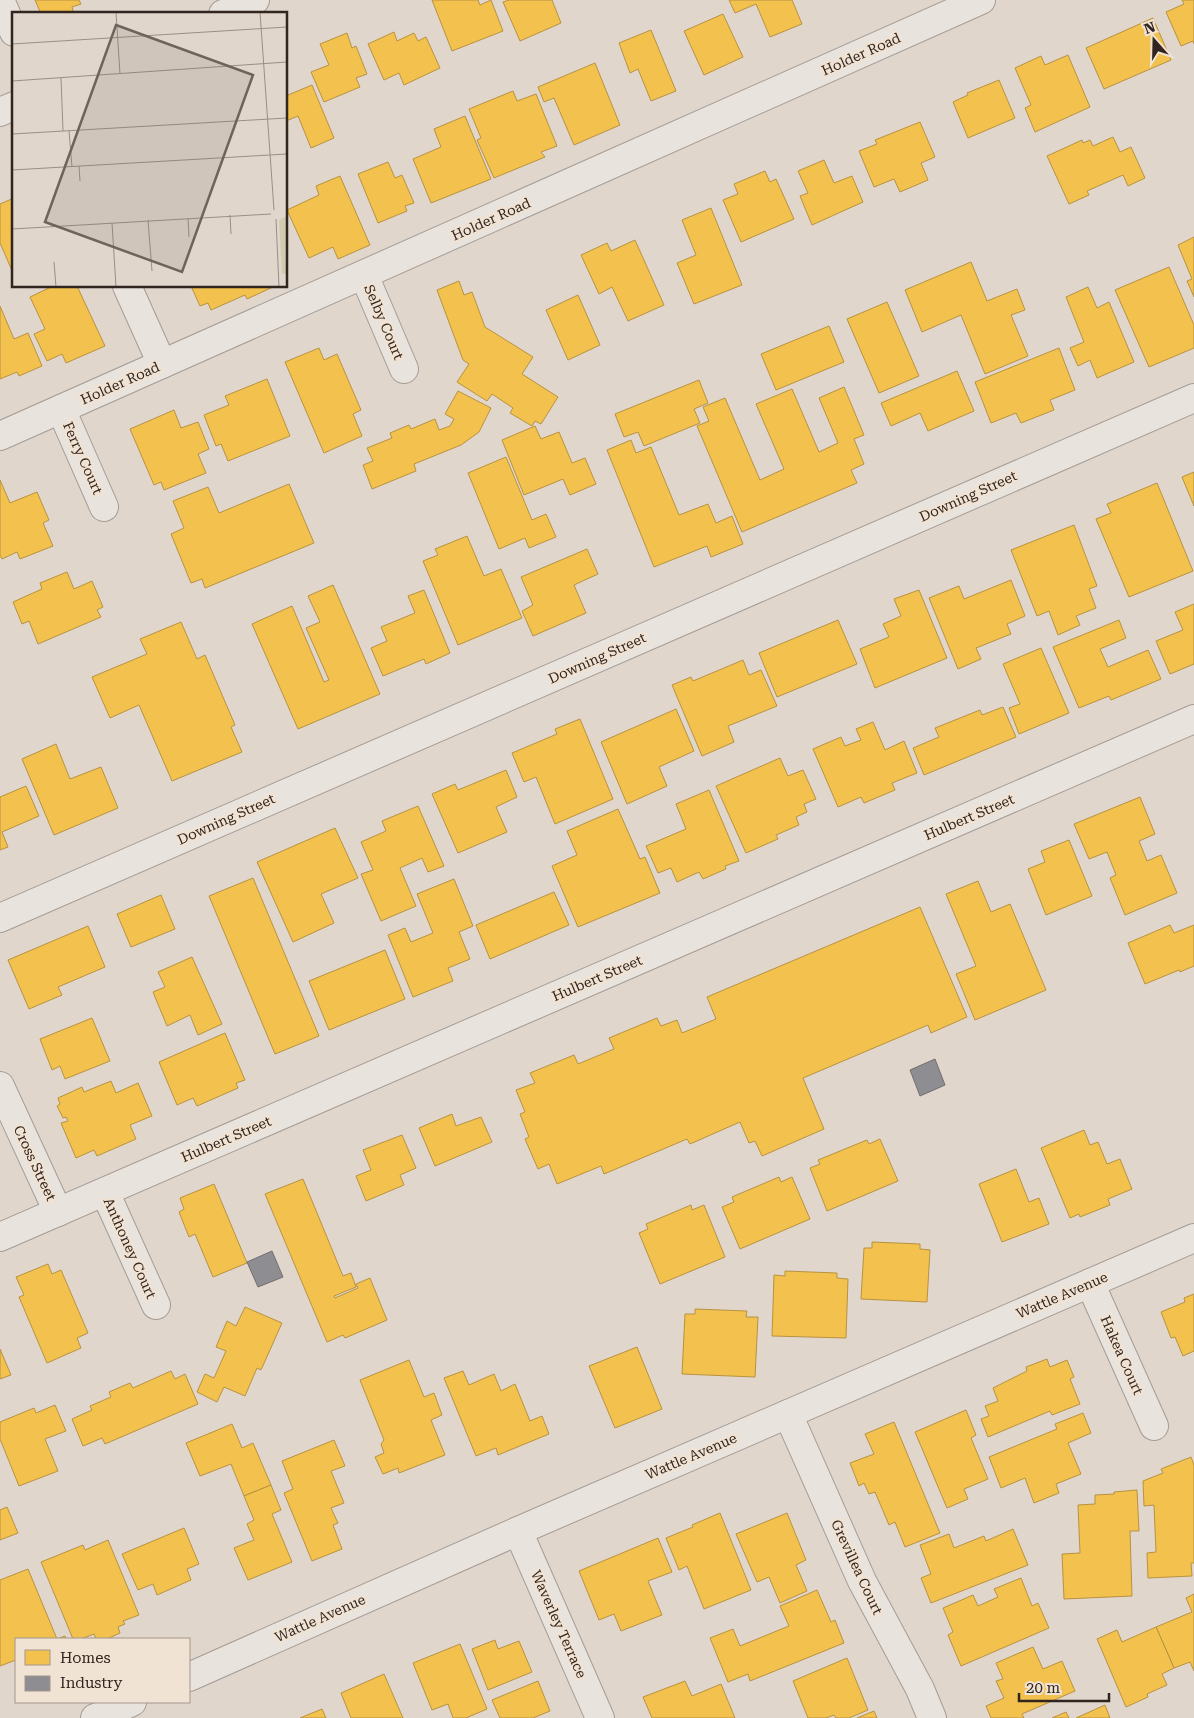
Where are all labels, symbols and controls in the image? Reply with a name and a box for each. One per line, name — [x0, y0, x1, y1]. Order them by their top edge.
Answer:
inset map — [12, 12, 288, 288]
north arrow — [1129, 15, 1179, 65]
text: N — [1142, 18, 1158, 37]
street label: Holder Road — [819, 29, 903, 79]
street label: Holder Road — [449, 194, 533, 244]
street label: Selby Court — [361, 282, 407, 362]
street label: Holder Road — [78, 358, 162, 408]
street label: Ferry Court — [60, 419, 106, 497]
street label: Downing Street — [917, 467, 1019, 525]
street label: Downing Street — [546, 629, 648, 687]
street label: Downing Street — [175, 790, 277, 848]
street label: Hulbert Street — [922, 791, 1016, 843]
street label: Hulbert Street — [550, 952, 644, 1004]
street label: Hulbert Street — [179, 1113, 273, 1165]
street label: Cross Street — [11, 1123, 59, 1203]
street label: Anthoney Court — [101, 1195, 159, 1301]
street label: Wattle Avenue — [1014, 1268, 1110, 1321]
street label: Hakea Court — [1097, 1313, 1147, 1397]
street label: Wattle Avenue — [643, 1429, 739, 1482]
street label: Grevillea Court — [828, 1517, 886, 1617]
street label: Waverley Terrace — [528, 1568, 590, 1681]
street label: Wattle Avenue — [272, 1591, 368, 1645]
legend — [15, 1638, 190, 1703]
text: Homes — [60, 1649, 111, 1667]
scale bar — [1019, 1670, 1109, 1702]
text: Industry — [60, 1674, 122, 1692]
text: 20 m — [1026, 1679, 1061, 1697]

